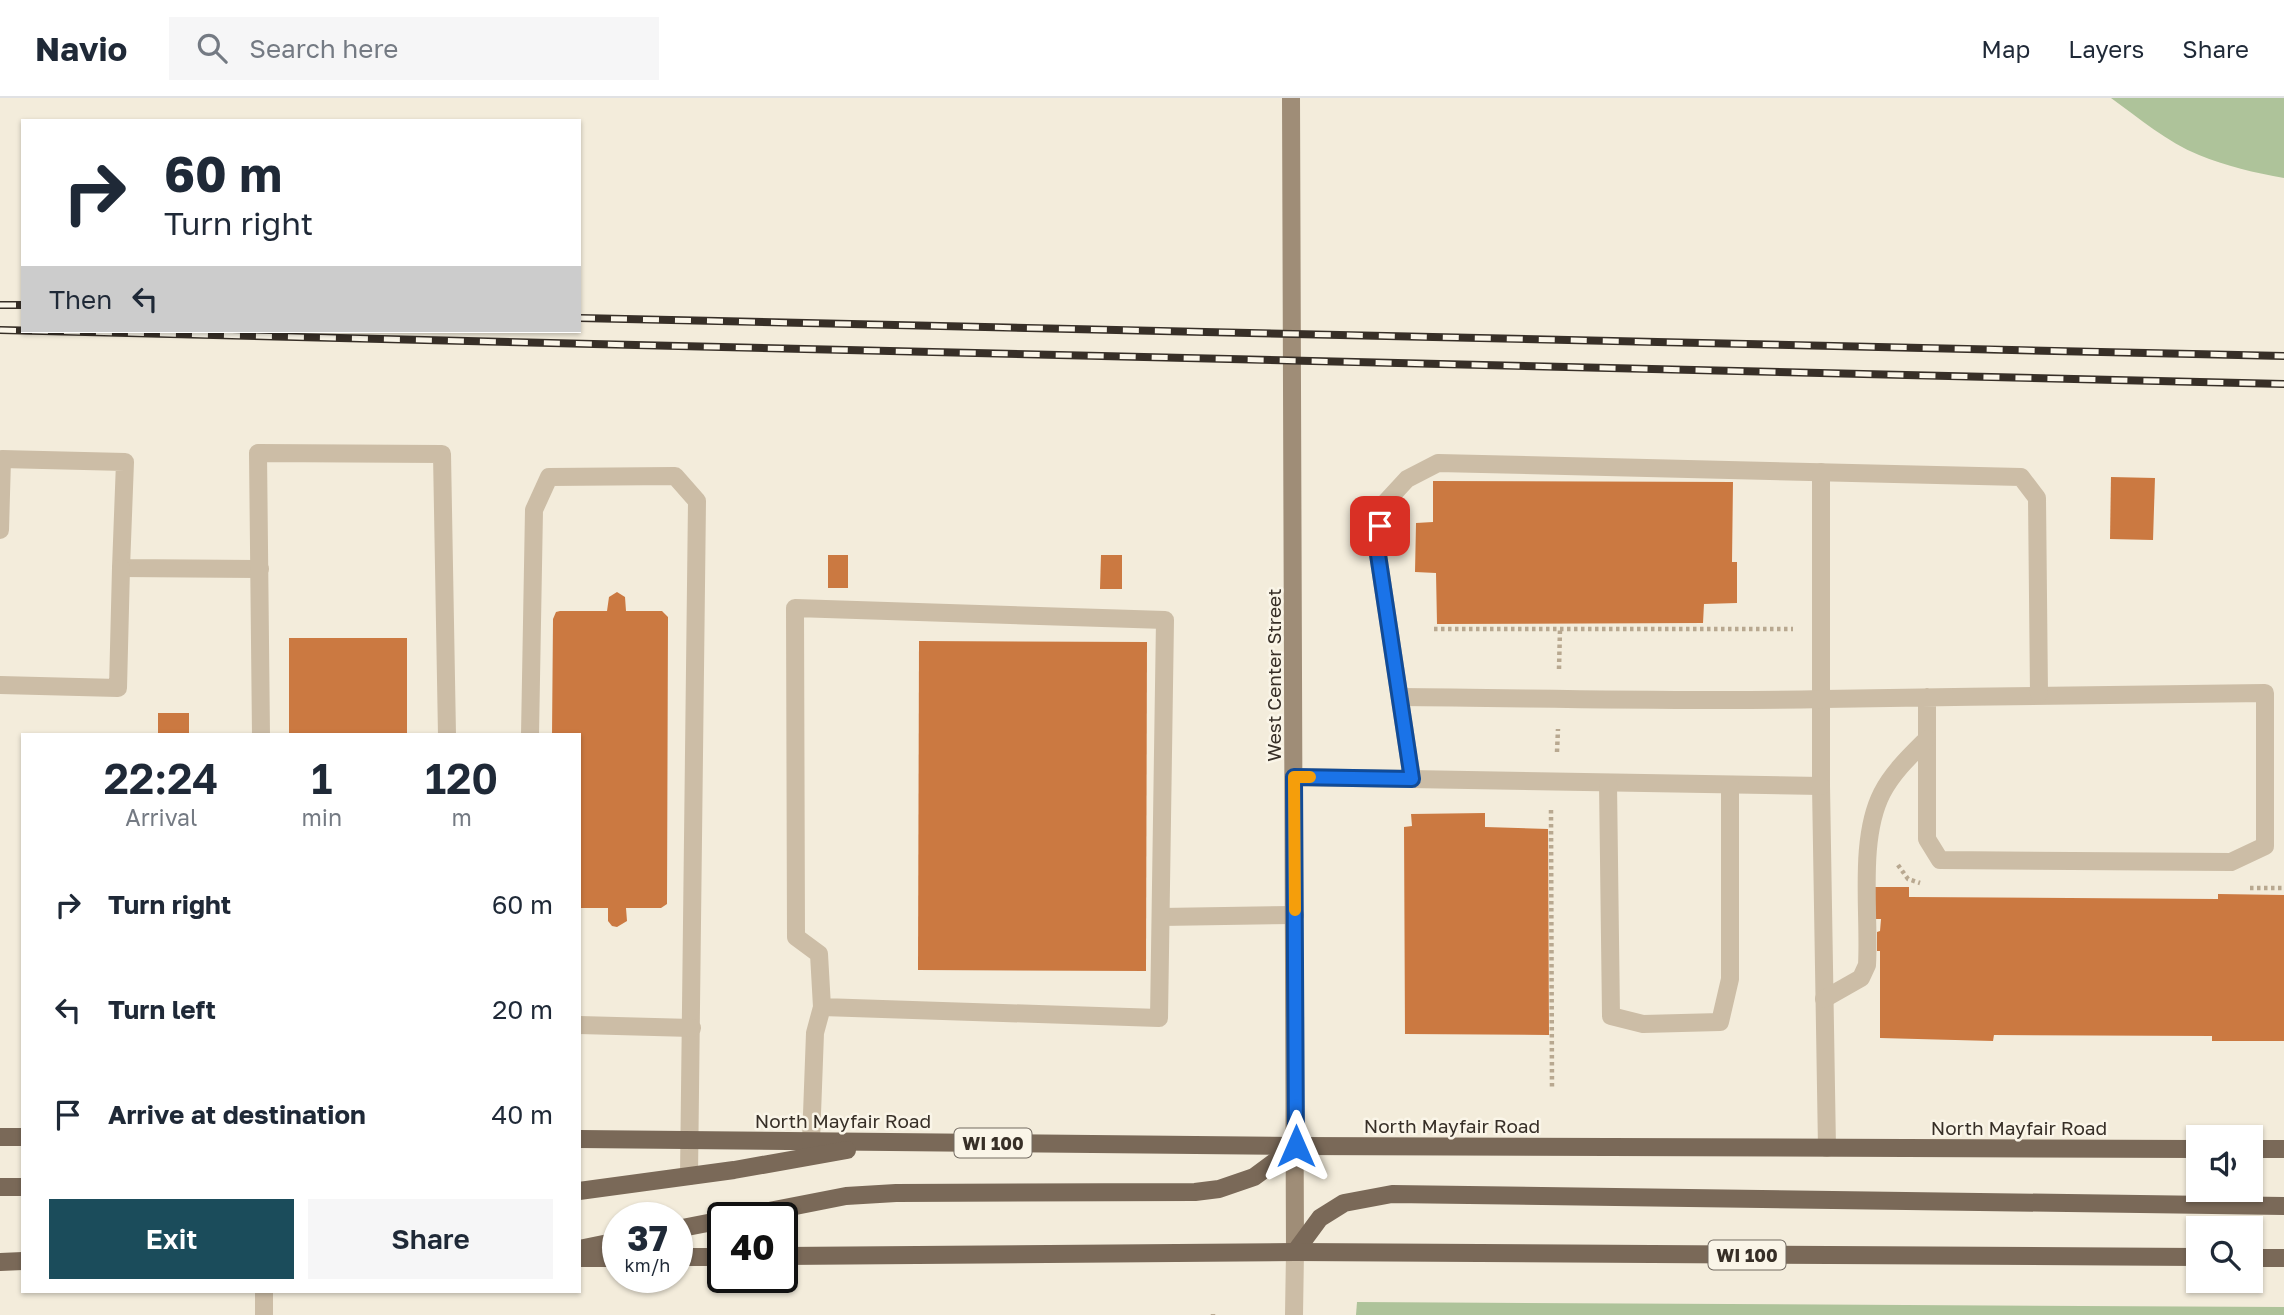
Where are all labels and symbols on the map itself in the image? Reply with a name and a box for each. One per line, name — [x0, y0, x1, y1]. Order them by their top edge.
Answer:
pin — [1350, 496, 1410, 556]
street label: West Center Street — [1262, 588, 1285, 762]
street label: North Mayfair Road — [755, 1109, 931, 1132]
position arrow — [1259, 1109, 1333, 1183]
street label: North Mayfair Road — [1364, 1114, 1540, 1137]
street label: North Mayfair Road — [1931, 1116, 2107, 1139]
road number: WI 100 — [954, 1128, 1032, 1158]
speed limit sign: 40 — [707, 1202, 798, 1293]
road number: WI 100 — [1708, 1240, 1786, 1270]

